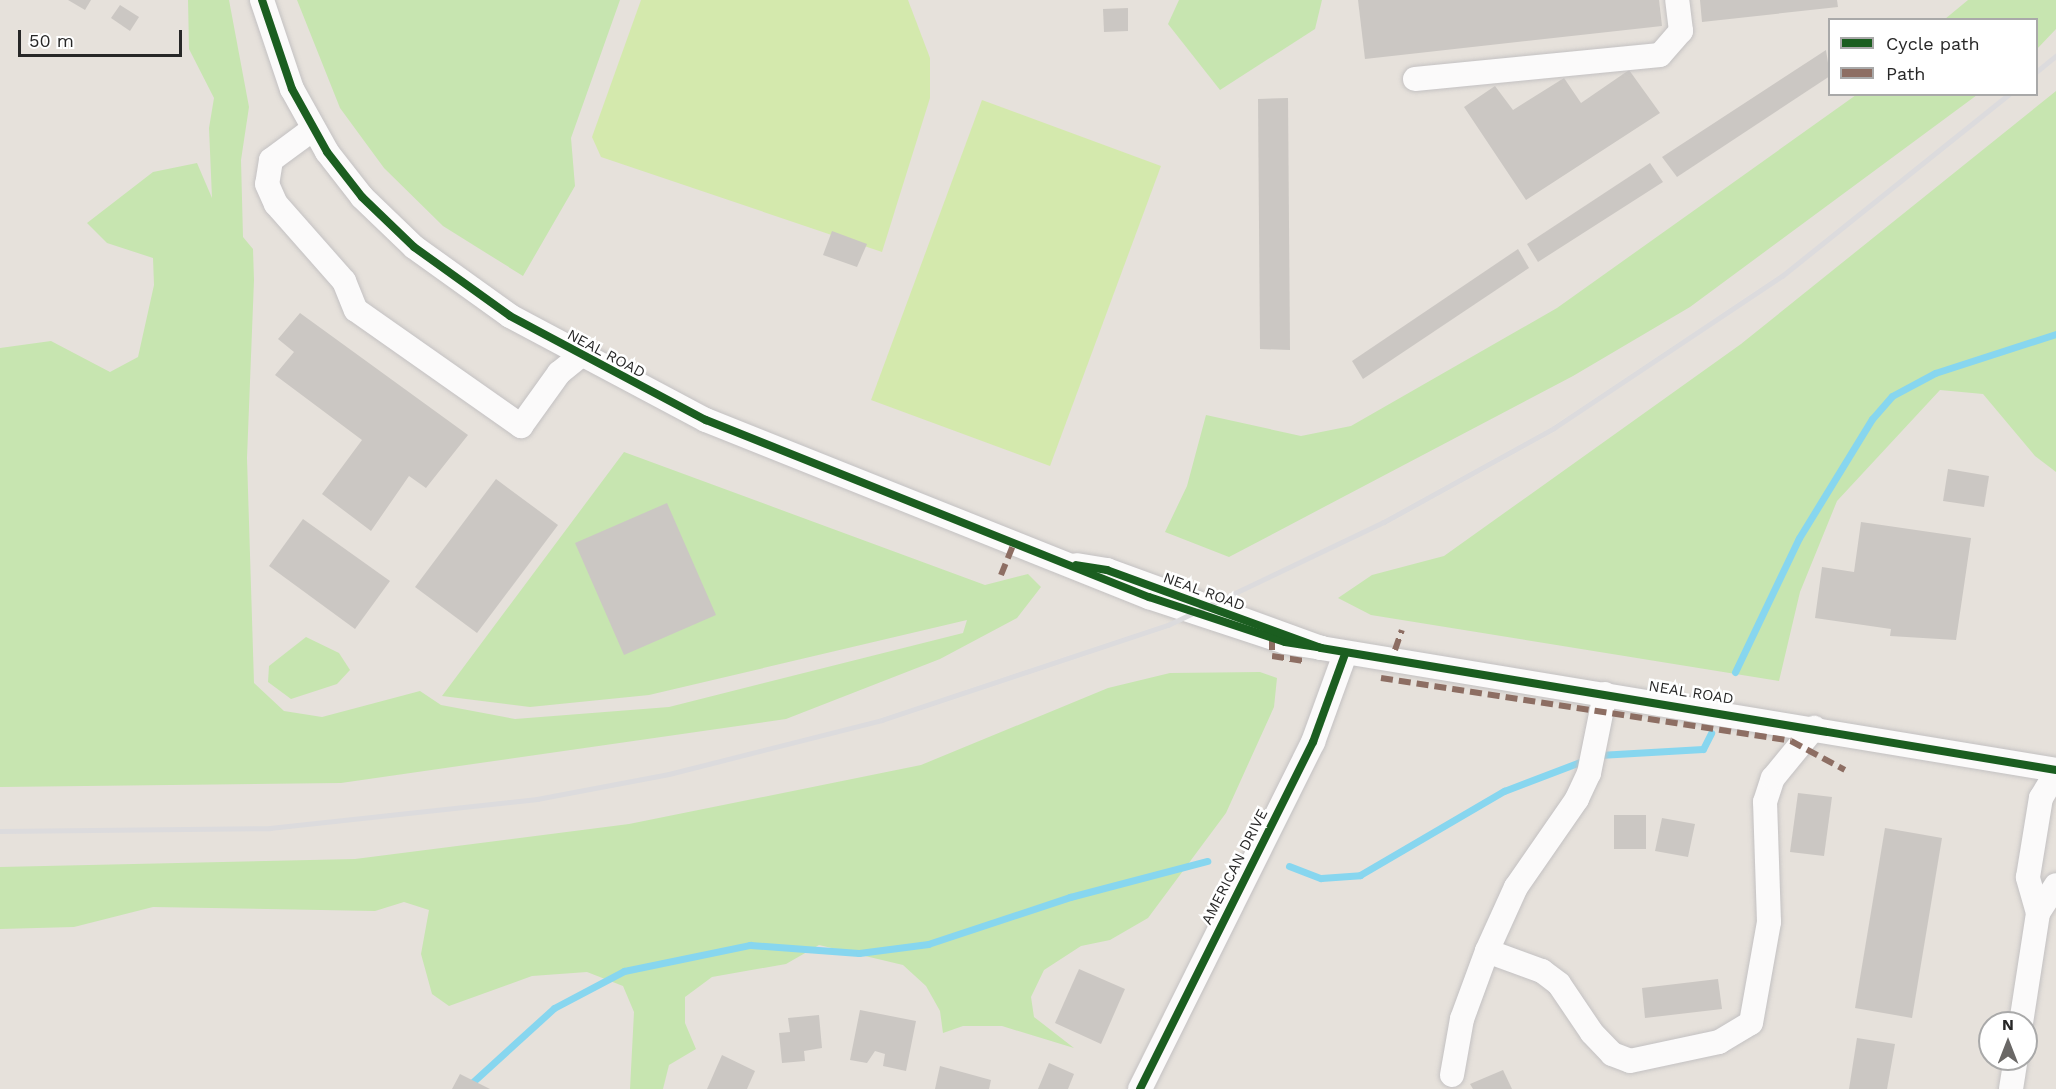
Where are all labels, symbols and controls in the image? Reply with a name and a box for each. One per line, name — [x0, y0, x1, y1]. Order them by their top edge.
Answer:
scale bar — [21, 18, 184, 56]
legend — [1828, 18, 2038, 96]
text: 50 m — [29, 30, 74, 51]
text: Cycle path — [1886, 33, 1980, 54]
text: Path — [1886, 63, 1926, 84]
street label: NEAL ROAD — [564, 326, 648, 382]
street label: NEAL ROAD — [1160, 569, 1248, 615]
street label: NEAL ROAD — [1647, 677, 1735, 709]
street label: AMERICAN DRIVE — [1198, 806, 1272, 928]
north arrow — [1978, 1011, 2038, 1071]
text: N — [2002, 1015, 2014, 1034]

